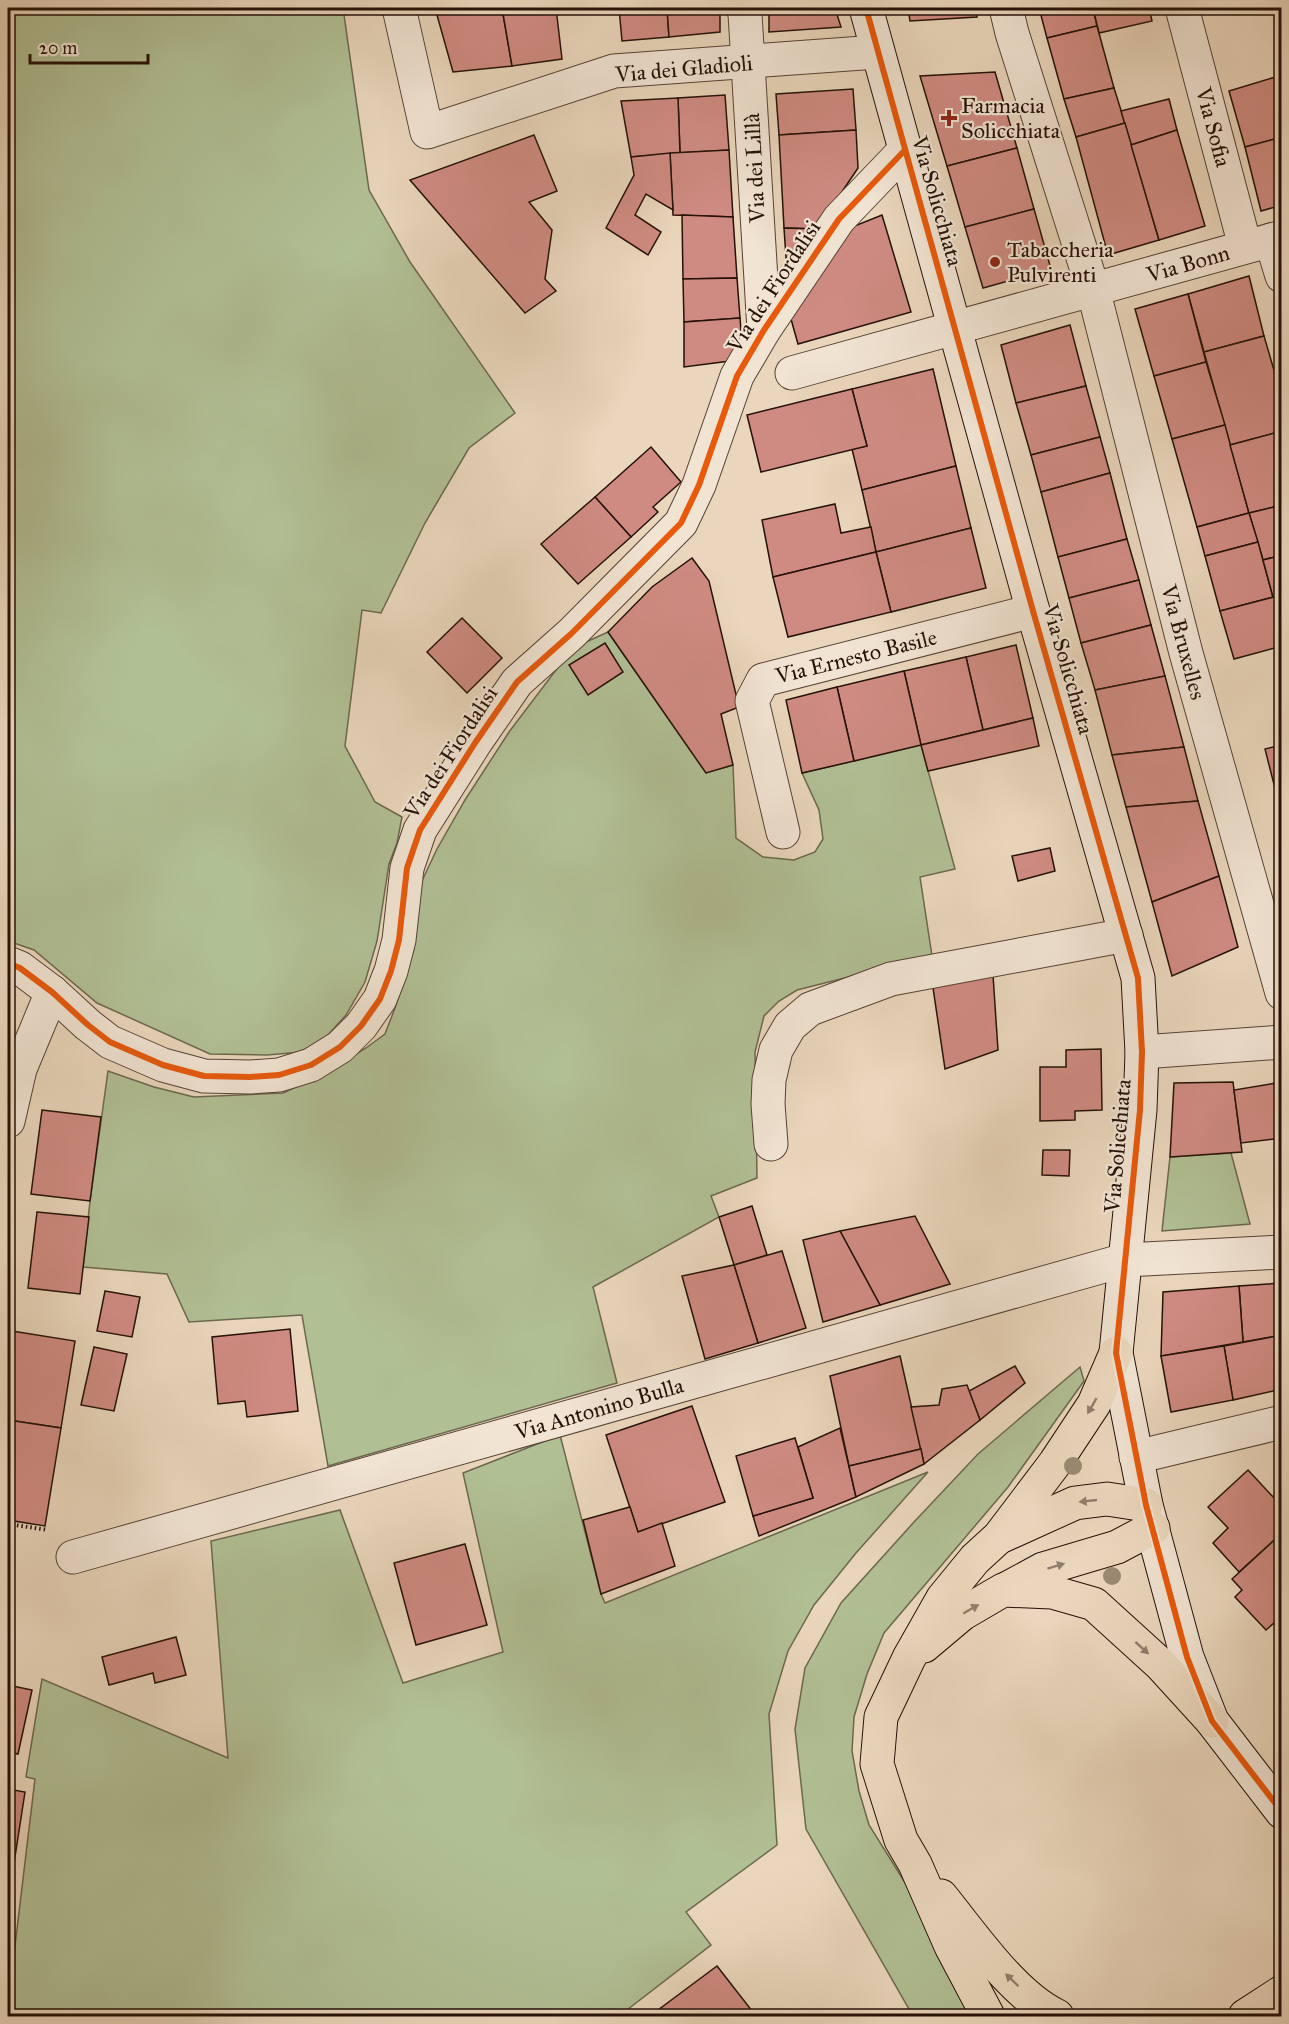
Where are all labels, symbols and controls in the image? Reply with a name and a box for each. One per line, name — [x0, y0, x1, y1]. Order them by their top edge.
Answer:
scale bar — [30, 27, 148, 65]
text: 20 m — [39, 37, 77, 59]
street label: Via dei Gladioli — [613, 49, 754, 88]
street label: Via Sofia — [1190, 83, 1237, 171]
place label: Farmacia Solicchiata — [961, 92, 1061, 144]
marker: Farmacia Solicchiata — [942, 111, 956, 125]
street label: Via dei Lillà — [738, 112, 771, 225]
street label: Via Solicchiata — [906, 132, 969, 270]
street label: Via dei Fiordalisi — [720, 215, 826, 358]
place label: Tabaccheria Pulvirenti — [1007, 236, 1114, 288]
street label: Via Bonn — [1143, 239, 1233, 288]
marker: Tabaccheria Pulvirenti — [988, 255, 1002, 269]
street label: Via Bruxelles — [1155, 581, 1212, 702]
street label: Via Solicchiata — [1037, 600, 1100, 738]
street label: Via Ernesto Basile — [772, 623, 940, 690]
street label: Via dei Fiordalisi — [397, 681, 503, 824]
street label: Via Solicchiata — [1098, 1077, 1137, 1215]
street label: Via Antonino Bulla — [511, 1371, 687, 1446]
one-way arrow — [1087, 1398, 1098, 1414]
one-way arrow — [1078, 1496, 1097, 1506]
one-way arrow — [1047, 1561, 1065, 1570]
one-way arrow — [963, 1604, 980, 1614]
one-way arrow — [1134, 1641, 1149, 1654]
one-way arrow — [1005, 1973, 1020, 1987]

